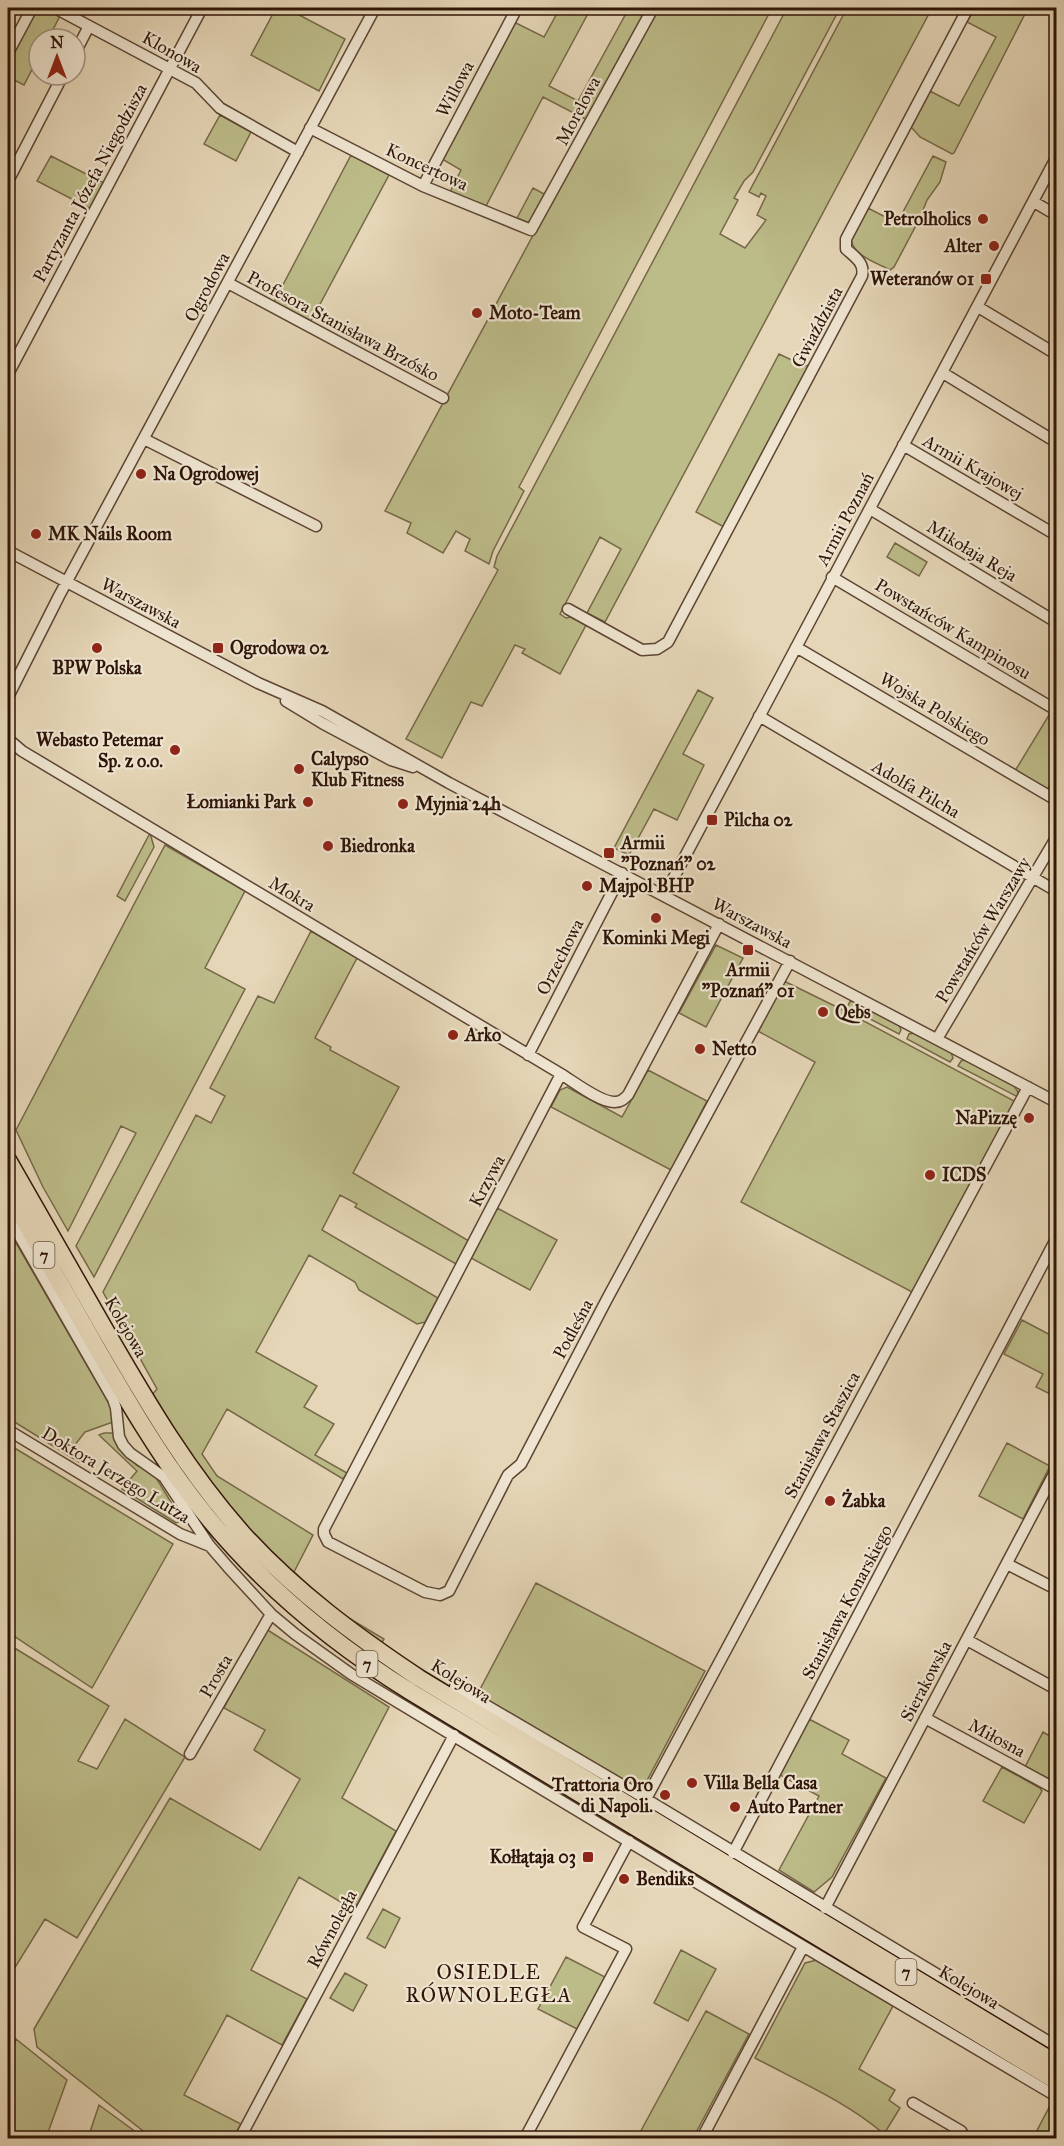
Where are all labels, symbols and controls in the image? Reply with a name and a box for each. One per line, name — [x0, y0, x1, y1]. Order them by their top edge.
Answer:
street label: Klonowa — [138, 26, 206, 78]
north arrow — [27, 27, 87, 87]
text: N — [50, 33, 64, 52]
street label: Willowa — [431, 57, 479, 121]
street label: Morelowa — [551, 72, 605, 149]
street label: Partyzanta Józefa Niegodzisza — [28, 79, 153, 287]
street label: Koncertowa — [382, 138, 472, 196]
place label: Petrolholics — [884, 208, 971, 230]
marker: Petrolholics — [976, 212, 990, 226]
place label: Alter — [943, 235, 983, 257]
marker: Alter — [987, 239, 1001, 253]
street label: Ogrodowa — [180, 248, 235, 326]
street label: Profesora Stanisława Brzósko — [243, 266, 443, 386]
place label: Weteranów 01 — [870, 268, 974, 290]
marker: Weteranów 01 — [979, 272, 993, 286]
street label: Gwiaździsta — [786, 282, 848, 371]
place label: Moto-Team — [489, 302, 581, 324]
marker: Moto-Team — [470, 306, 484, 320]
street label: Armii Krajowej — [918, 429, 1027, 505]
place label: Na Ogrodowej — [153, 463, 259, 486]
marker: Na Ogrodowej — [134, 467, 148, 481]
street label: Armii Poznań — [811, 468, 879, 570]
street label: Mikołaja Reja — [923, 516, 1021, 587]
place label: MK Nails Room — [48, 523, 173, 545]
marker: MK Nails Room — [29, 527, 43, 541]
street label: Warszawska — [97, 573, 185, 633]
street label: Powstańców Kampinosu — [871, 574, 1035, 684]
place label: Ogrodowa 02 — [230, 637, 330, 660]
marker: BPW Polska — [90, 641, 104, 655]
marker: Ogrodowa 02 — [211, 641, 225, 655]
place label: BPW Polska — [52, 657, 142, 679]
street label: Wojska Polskiego — [875, 667, 994, 751]
place label: Webasto Petemar Sp. z o.o. — [36, 729, 164, 773]
marker: Webasto Petemar Sp. z o.o. — [168, 743, 182, 757]
place label: Calypso Klub Fitness — [311, 748, 405, 791]
street label: Adolfa Pilcha — [867, 754, 964, 823]
marker: Calypso Klub Fitness — [292, 762, 306, 776]
place label: Łomianki Park — [186, 791, 297, 813]
place label: Myjnia 24h — [415, 793, 502, 816]
marker: Łomianki Park — [301, 795, 315, 809]
marker: Myjnia 24h — [396, 797, 410, 811]
place label: Pilcha 02 — [724, 809, 794, 831]
marker: Pilcha 02 — [705, 813, 719, 827]
place label: Armii "Poznań" 02 — [620, 832, 717, 875]
place label: Biedronka — [340, 835, 415, 857]
marker: Biedronka — [321, 839, 335, 853]
marker: Armii "Poznań" 02 — [602, 846, 616, 860]
street label: Powstańców Warszawy — [931, 852, 1036, 1007]
street label: Mokra — [265, 872, 319, 917]
place label: Majpol BHP — [599, 875, 695, 898]
marker: Majpol BHP — [580, 879, 594, 893]
street label: Warszawska — [708, 893, 796, 953]
marker: Kominki Megi — [649, 911, 663, 925]
street label: Orzechowa — [532, 915, 589, 999]
place label: Kominki Megi — [602, 927, 711, 950]
marker: Armii "Poznań" 01 — [741, 943, 755, 957]
place label: Armii "Poznań" 01 — [702, 959, 794, 1002]
place label: Qebs — [835, 1001, 871, 1024]
marker: Qebs — [816, 1005, 830, 1019]
place label: Arko — [464, 1024, 501, 1046]
marker: Arko — [446, 1028, 460, 1042]
place label: Netto — [712, 1038, 756, 1060]
marker: Netto — [693, 1042, 707, 1056]
place label: NaPizzę — [955, 1107, 1017, 1129]
marker: NaPizzę — [1022, 1111, 1036, 1125]
street label: Krzywa — [464, 1151, 510, 1211]
place label: ICDS — [942, 1164, 986, 1186]
marker: ICDS — [923, 1168, 937, 1182]
road number: 7 — [34, 1242, 54, 1268]
street label: Kolejowa — [100, 1293, 152, 1362]
street label: Podleśna — [548, 1295, 598, 1363]
street label: Stanisława Staszica — [779, 1367, 865, 1502]
street label: Doktora Jerzego Lutza — [37, 1422, 194, 1529]
place label: Żabka — [842, 1488, 886, 1512]
marker: Żabka — [823, 1494, 837, 1508]
street label: Stanisława Konarskiego — [797, 1521, 898, 1683]
street label: Sierakowska — [895, 1636, 957, 1725]
street label: Prosta — [195, 1650, 237, 1702]
road number: 7 — [356, 1651, 378, 1677]
street label: Kolejowa — [427, 1654, 495, 1708]
street label: Miłosna — [965, 1714, 1030, 1762]
place label: Villa Bella Casa — [703, 1772, 818, 1794]
place label: Trattoria Oro di Napoli. — [551, 1774, 653, 1818]
marker: Villa Bella Casa — [685, 1776, 699, 1790]
marker: Trattoria Oro di Napoli. — [658, 1788, 672, 1802]
place label: Auto Partner — [746, 1796, 844, 1818]
marker: Auto Partner — [728, 1800, 742, 1814]
place label: Kołłątaja 03 — [489, 1846, 576, 1869]
marker: Kołłątaja 03 — [581, 1850, 595, 1864]
place label: Bendiks — [636, 1868, 694, 1890]
marker: Bendiks — [617, 1872, 631, 1886]
street label: Równoległa — [302, 1886, 363, 1972]
road number: 7 — [896, 1959, 916, 1985]
district label: OSIEDLE RÓWNOLEGŁA — [406, 1960, 572, 2007]
street label: Kolejowa — [935, 1960, 1004, 2014]

